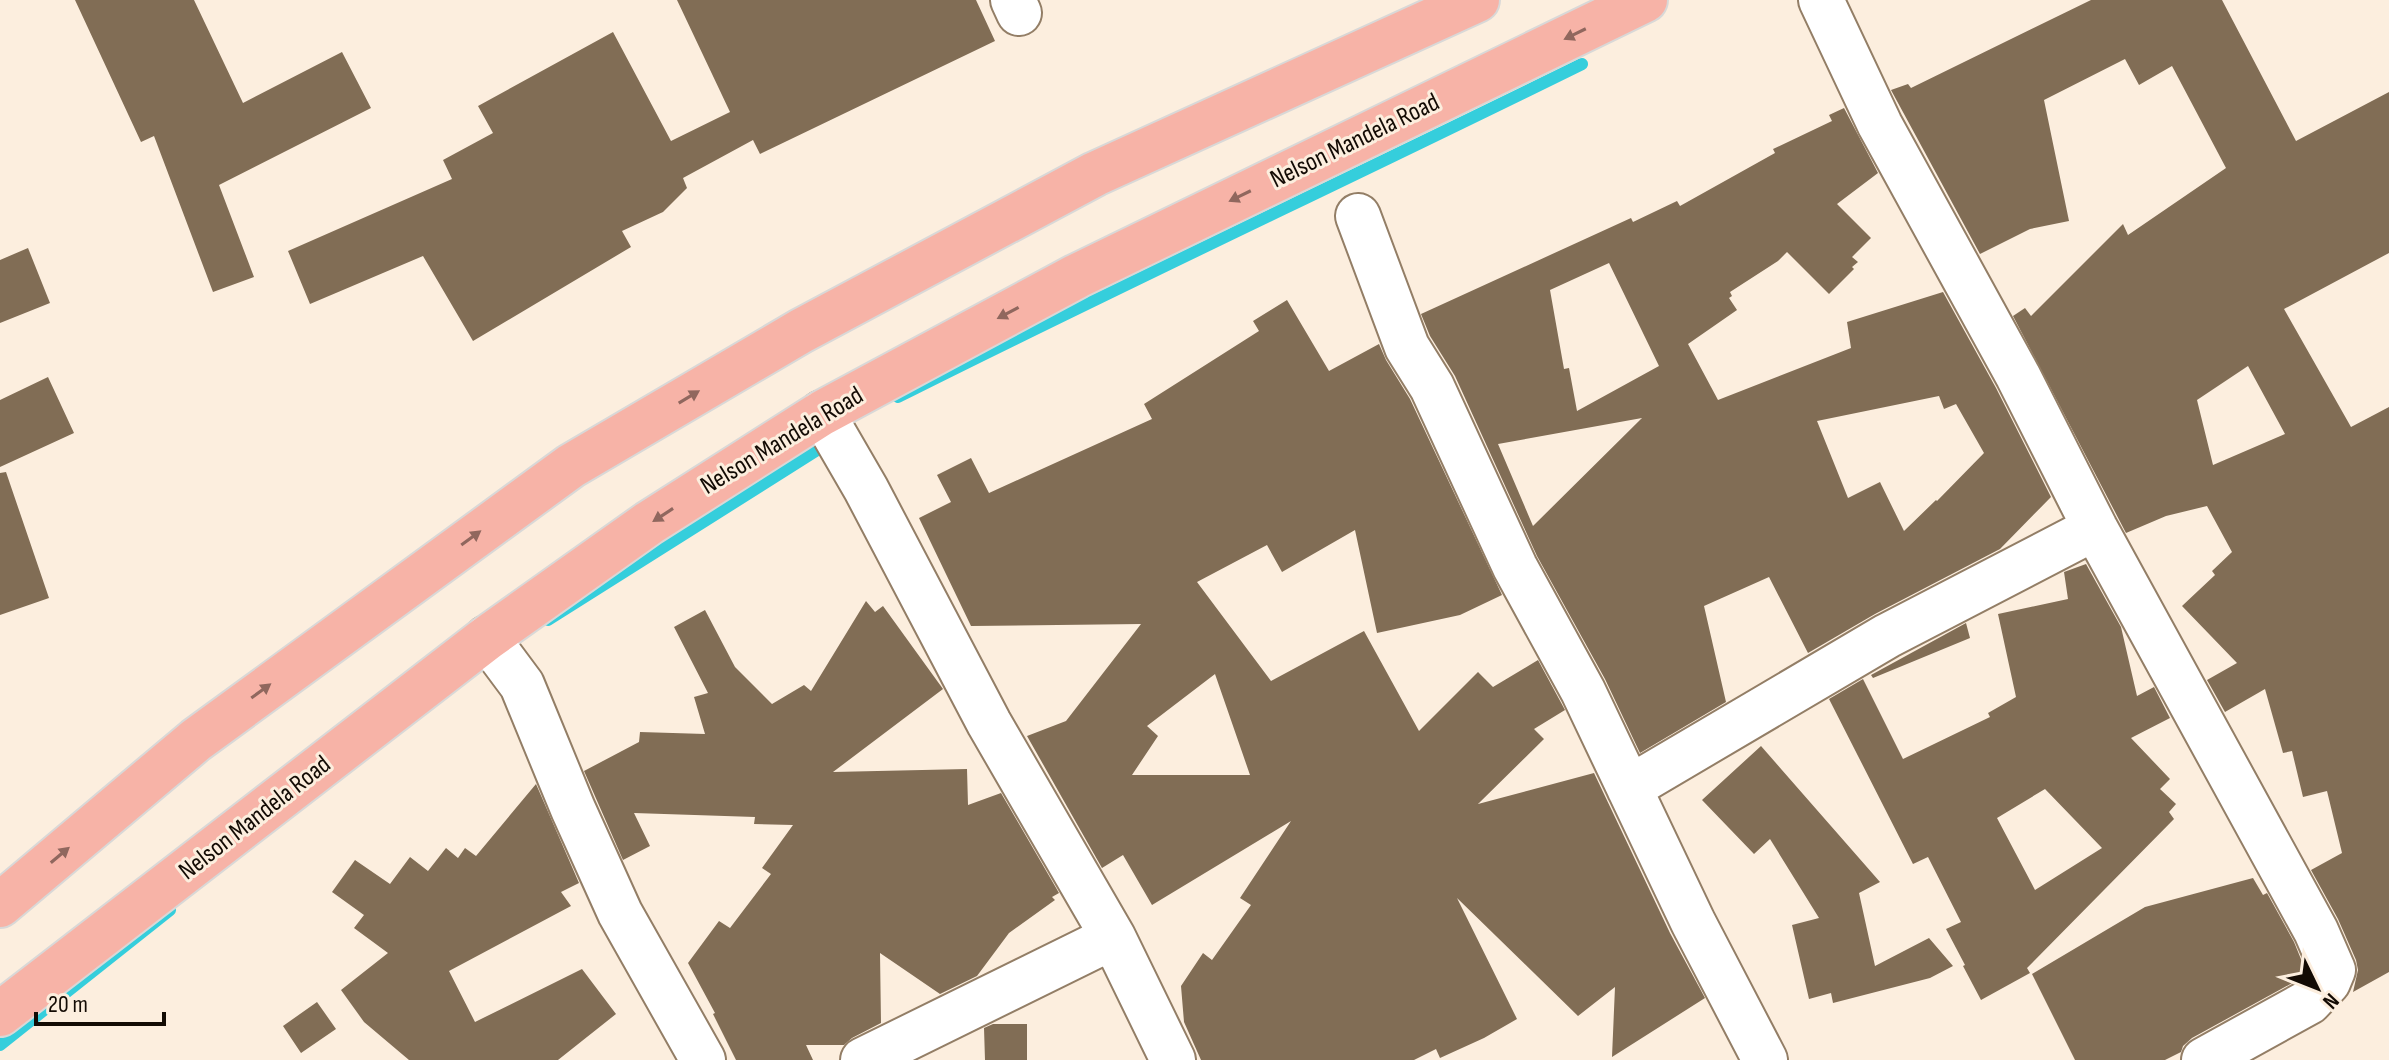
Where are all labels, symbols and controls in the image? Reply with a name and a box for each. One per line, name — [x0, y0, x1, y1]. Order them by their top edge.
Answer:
one-way arrow — [1563, 27, 1586, 41]
street label: Nelson Mandela Road — [1265, 87, 1445, 195]
one-way arrow — [1228, 190, 1251, 203]
one-way arrow — [996, 306, 1019, 320]
street label: Nelson Mandela Road — [695, 380, 869, 502]
one-way arrow — [678, 390, 700, 404]
one-way arrow — [652, 507, 673, 522]
one-way arrow — [460, 530, 482, 546]
one-way arrow — [251, 684, 272, 700]
street label: Nelson Mandela Road — [173, 749, 337, 887]
one-way arrow — [49, 847, 69, 864]
north arrow — [2277, 948, 2357, 1028]
scale bar — [36, 976, 164, 1026]
text: N — [2317, 987, 2344, 1014]
text: 20 m — [48, 990, 88, 1019]

